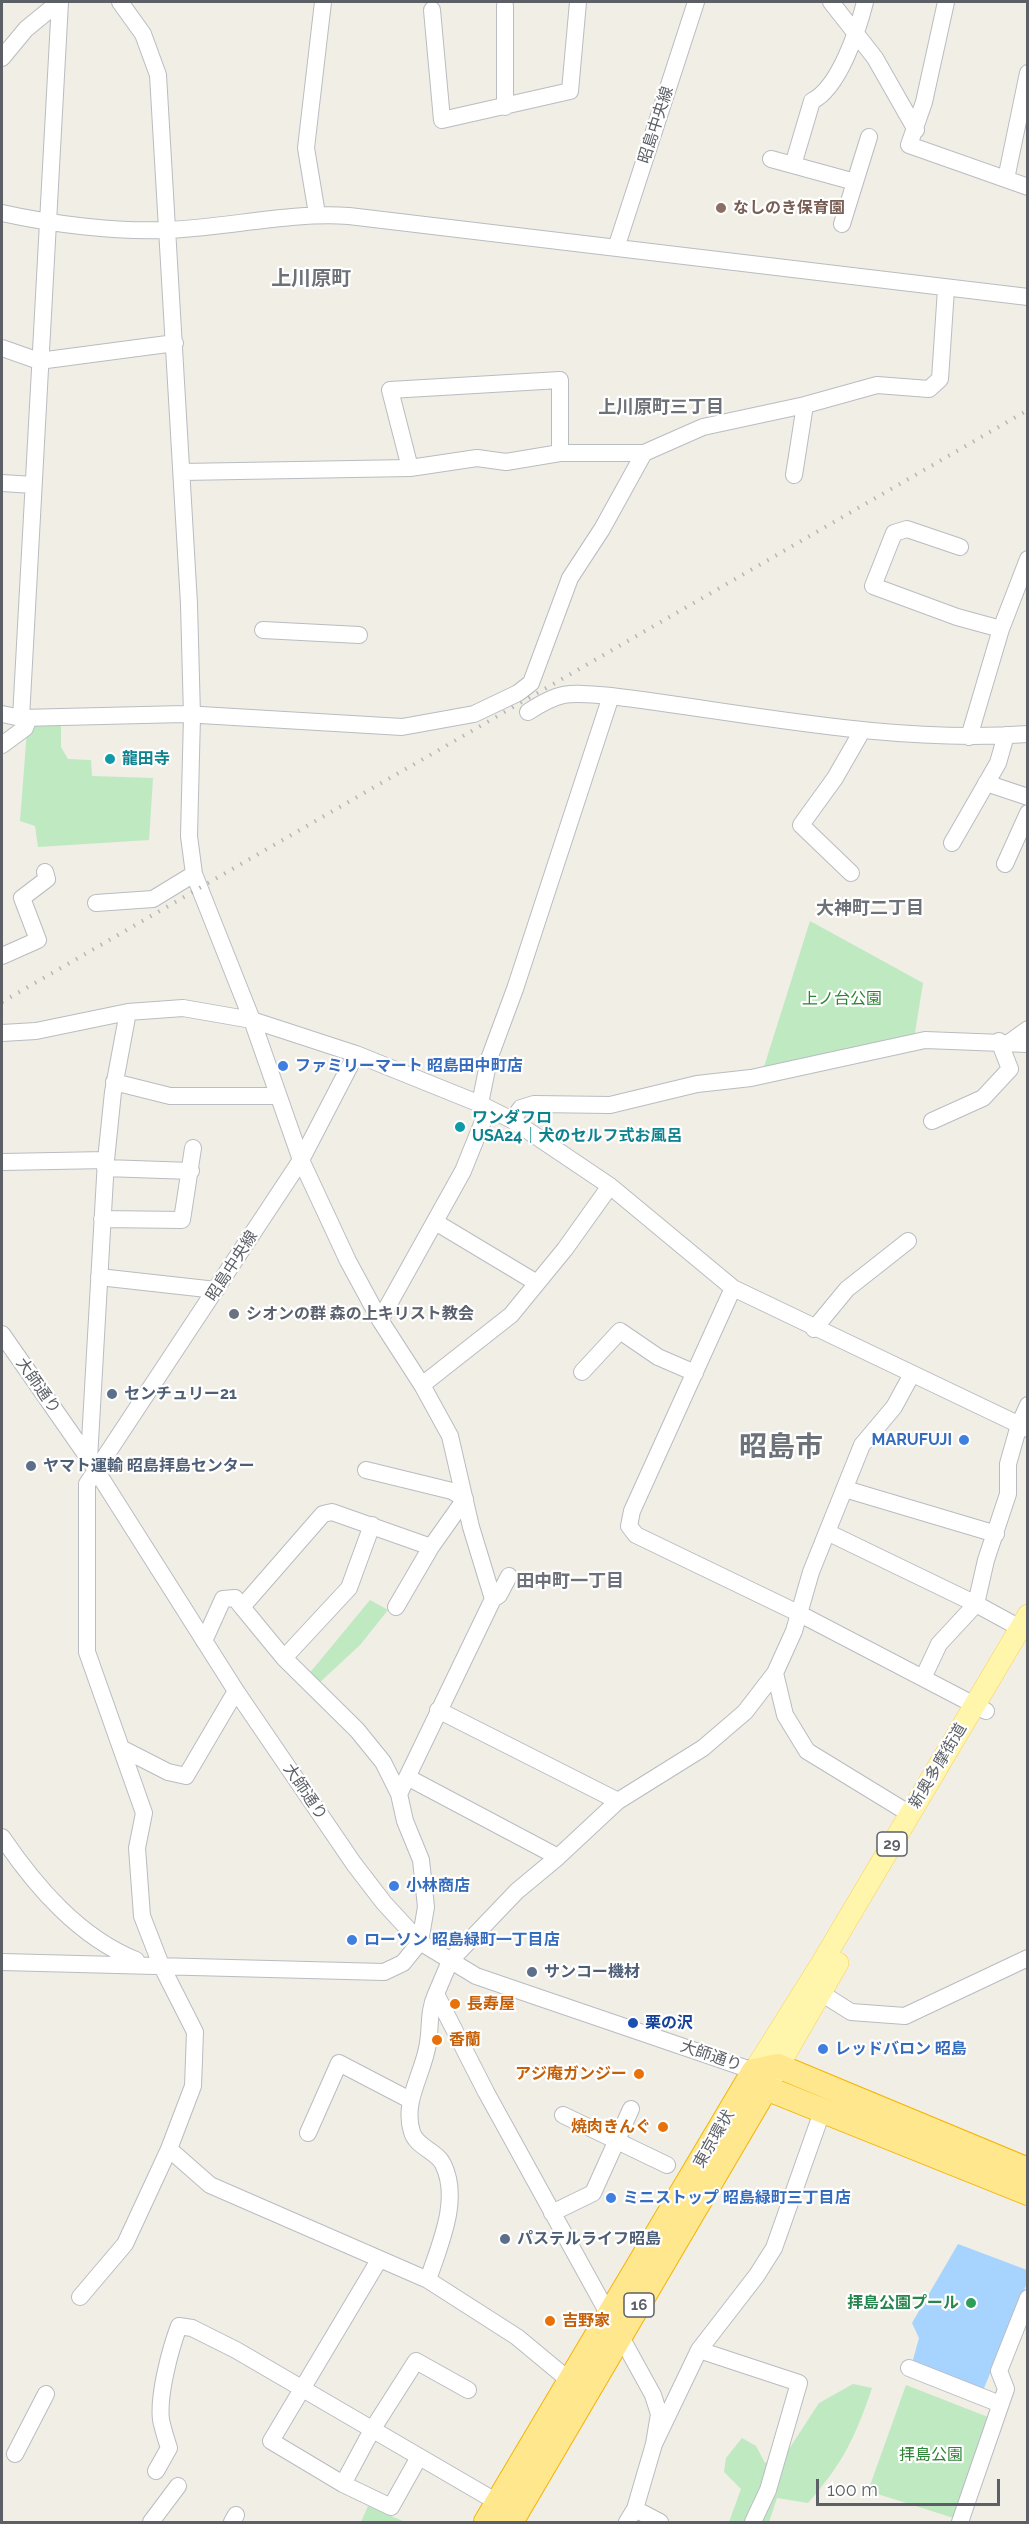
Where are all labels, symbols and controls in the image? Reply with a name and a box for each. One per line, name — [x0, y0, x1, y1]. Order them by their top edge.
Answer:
street label: 昭島中央線 — [635, 84, 677, 166]
place label: なしのき保育園 — [733, 198, 845, 218]
marker: なしのき保育園 — [714, 201, 728, 215]
district label: 上川原町 — [271, 267, 351, 291]
district label: 上川原町三丁目 — [598, 397, 724, 419]
place label: 龍田寺 — [122, 749, 170, 769]
marker: 龍田寺 — [103, 752, 117, 766]
district label: 大神町二丁目 — [816, 898, 924, 920]
park label: 上ノ台公園 — [802, 989, 882, 1009]
place label: ファミリーマート 昭島田中町店 — [295, 1056, 523, 1076]
marker: ファミリーマート 昭島田中町店 — [276, 1059, 290, 1073]
place label: ワンダフロ USA24｜犬のセルフ式お風呂 — [472, 1108, 682, 1146]
marker: ワンダフロ USA24｜犬のセルフ式お風呂 — [453, 1120, 467, 1134]
street label: 昭島中央線 — [202, 1227, 262, 1305]
place label: シオンの群 森の上キリスト教会 — [246, 1304, 474, 1324]
marker: シオンの群 森の上キリスト教会 — [227, 1307, 241, 1321]
street label: 大師通り — [12, 1354, 64, 1418]
place label: センチュリー21 — [124, 1384, 237, 1404]
marker: センチュリー21 — [105, 1387, 119, 1401]
place label: MARUFUJI — [872, 1430, 952, 1450]
district label: 昭島市 — [739, 1431, 823, 1465]
marker: MARUFUJI — [957, 1433, 971, 1447]
place label: ヤマト運輸 昭島拝島センター — [43, 1456, 255, 1476]
marker: ヤマト運輸 昭島拝島センター — [24, 1459, 38, 1473]
district label: 田中町一丁目 — [516, 1571, 624, 1593]
street label: 新奥多摩街道 — [905, 1720, 971, 1812]
street label: 大師通り — [279, 1760, 331, 1824]
road number: 29 — [877, 1832, 907, 1856]
place label: 小林商店 — [406, 1876, 470, 1896]
marker: 小林商店 — [387, 1879, 401, 1893]
place label: ローソン 昭島緑町一丁目店 — [364, 1930, 560, 1950]
marker: ローソン 昭島緑町一丁目店 — [345, 1933, 359, 1947]
place label: サンコー機材 — [544, 1962, 640, 1982]
marker: サンコー機材 — [525, 1965, 539, 1979]
place label: 長寿屋 — [467, 1994, 515, 2014]
marker: 長寿屋 — [448, 1997, 462, 2011]
place label: 栗の沢 — [645, 2013, 693, 2033]
marker: 栗の沢 — [626, 2016, 640, 2030]
place label: 香蘭 — [449, 2030, 481, 2050]
marker: 香蘭 — [430, 2033, 444, 2047]
street label: 大師通り — [678, 2037, 744, 2075]
place label: レッドバロン 昭島 — [835, 2039, 967, 2059]
marker: レッドバロン 昭島 — [816, 2042, 830, 2056]
place label: アジ庵ガンジー — [515, 2064, 627, 2084]
marker: アジ庵ガンジー — [632, 2067, 646, 2081]
street label: 東京環状 — [690, 2106, 738, 2172]
place label: 焼肉きんぐ — [571, 2117, 651, 2137]
marker: 焼肉きんぐ — [656, 2120, 670, 2134]
place label: ミニストップ 昭島緑町三丁目店 — [623, 2188, 851, 2208]
marker: ミニストップ 昭島緑町三丁目店 — [604, 2191, 618, 2205]
place label: パステルライフ昭島 — [517, 2229, 661, 2249]
marker: パステルライフ昭島 — [498, 2232, 512, 2246]
road number: 16 — [624, 2293, 654, 2317]
place label: 拝島公園プール — [847, 2293, 959, 2313]
marker: 拝島公園プール — [964, 2296, 978, 2310]
place label: 吉野家 — [562, 2311, 610, 2331]
marker: 吉野家 — [543, 2314, 557, 2328]
park label: 拝島公園 — [899, 2445, 963, 2465]
scale bar — [819, 2467, 1004, 2505]
text: 100 m — [827, 2479, 878, 2500]

